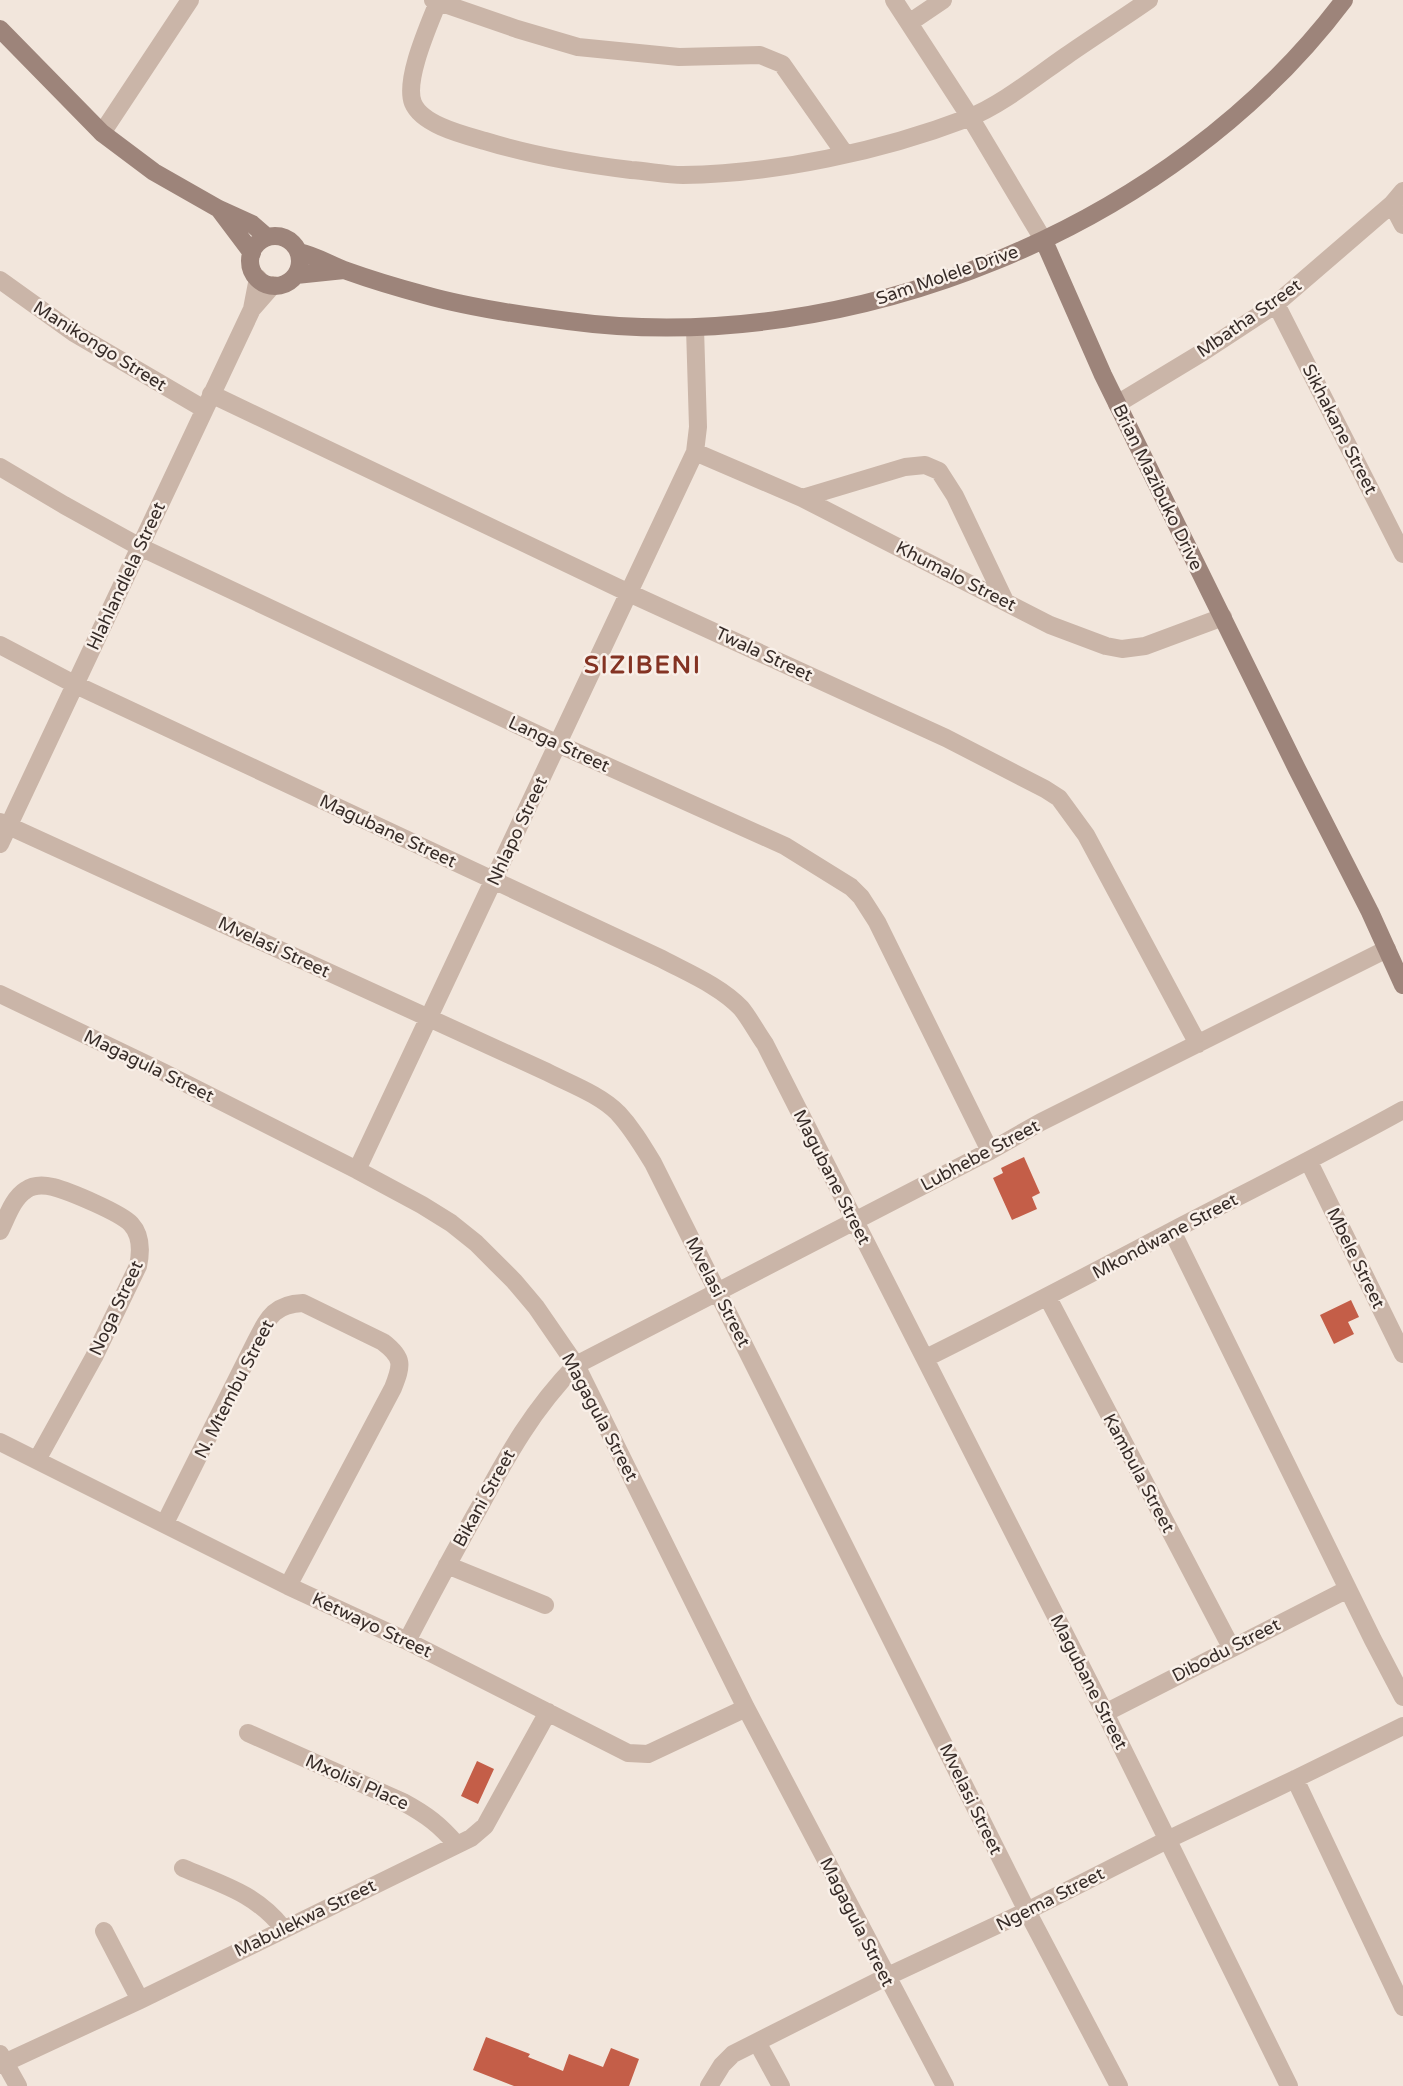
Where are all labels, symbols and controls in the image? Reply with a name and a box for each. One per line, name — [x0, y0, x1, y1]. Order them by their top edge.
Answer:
street label: Sam Molele Drive — [873, 240, 1021, 310]
street label: Mbatha Street — [1192, 274, 1306, 362]
street label: Manikongo Street — [29, 296, 171, 396]
street label: Sikhakane Street — [1298, 360, 1382, 498]
street label: Brian Mazibuko Drive — [1108, 400, 1208, 574]
street label: Hlahlandlela Street — [82, 498, 170, 654]
street label: Khumalo Street — [892, 536, 1020, 616]
street label: Twala Street — [712, 622, 816, 686]
district label: SIZIBENI — [584, 651, 702, 680]
street label: Langa Street — [505, 711, 613, 777]
street label: Nhlapo Street — [482, 773, 552, 889]
street label: Magubane Street — [316, 790, 460, 872]
street label: Mvelasi Street — [215, 912, 333, 983]
street label: Magagula Street — [80, 1025, 218, 1107]
street label: Magubane Street — [788, 1106, 876, 1248]
street label: Lubhebe Street — [917, 1114, 1043, 1196]
street label: Mkondwane Street — [1088, 1188, 1242, 1284]
street label: Mbele Street — [1322, 1204, 1390, 1312]
street label: Mvelasi Street — [681, 1233, 755, 1351]
street label: Noga Street — [84, 1257, 148, 1359]
street label: N. Mtembu Street — [189, 1316, 279, 1462]
street label: Magagula Street — [557, 1349, 643, 1485]
street label: Kambula Street — [1098, 1410, 1180, 1536]
street label: Bikani Street — [448, 1445, 520, 1551]
street label: Ketwayo Street — [309, 1588, 436, 1662]
street label: Magubane Street — [1045, 1611, 1133, 1753]
street label: Dibodu Street — [1168, 1613, 1284, 1687]
street label: Mvelasi Street — [935, 1740, 1007, 1858]
street label: Mxolisi Place — [302, 1749, 412, 1815]
street label: Magagula Street — [815, 1854, 899, 1990]
street label: Ngema Street — [992, 1862, 1108, 1936]
street label: Mabulekwa Street — [231, 1874, 379, 1962]

